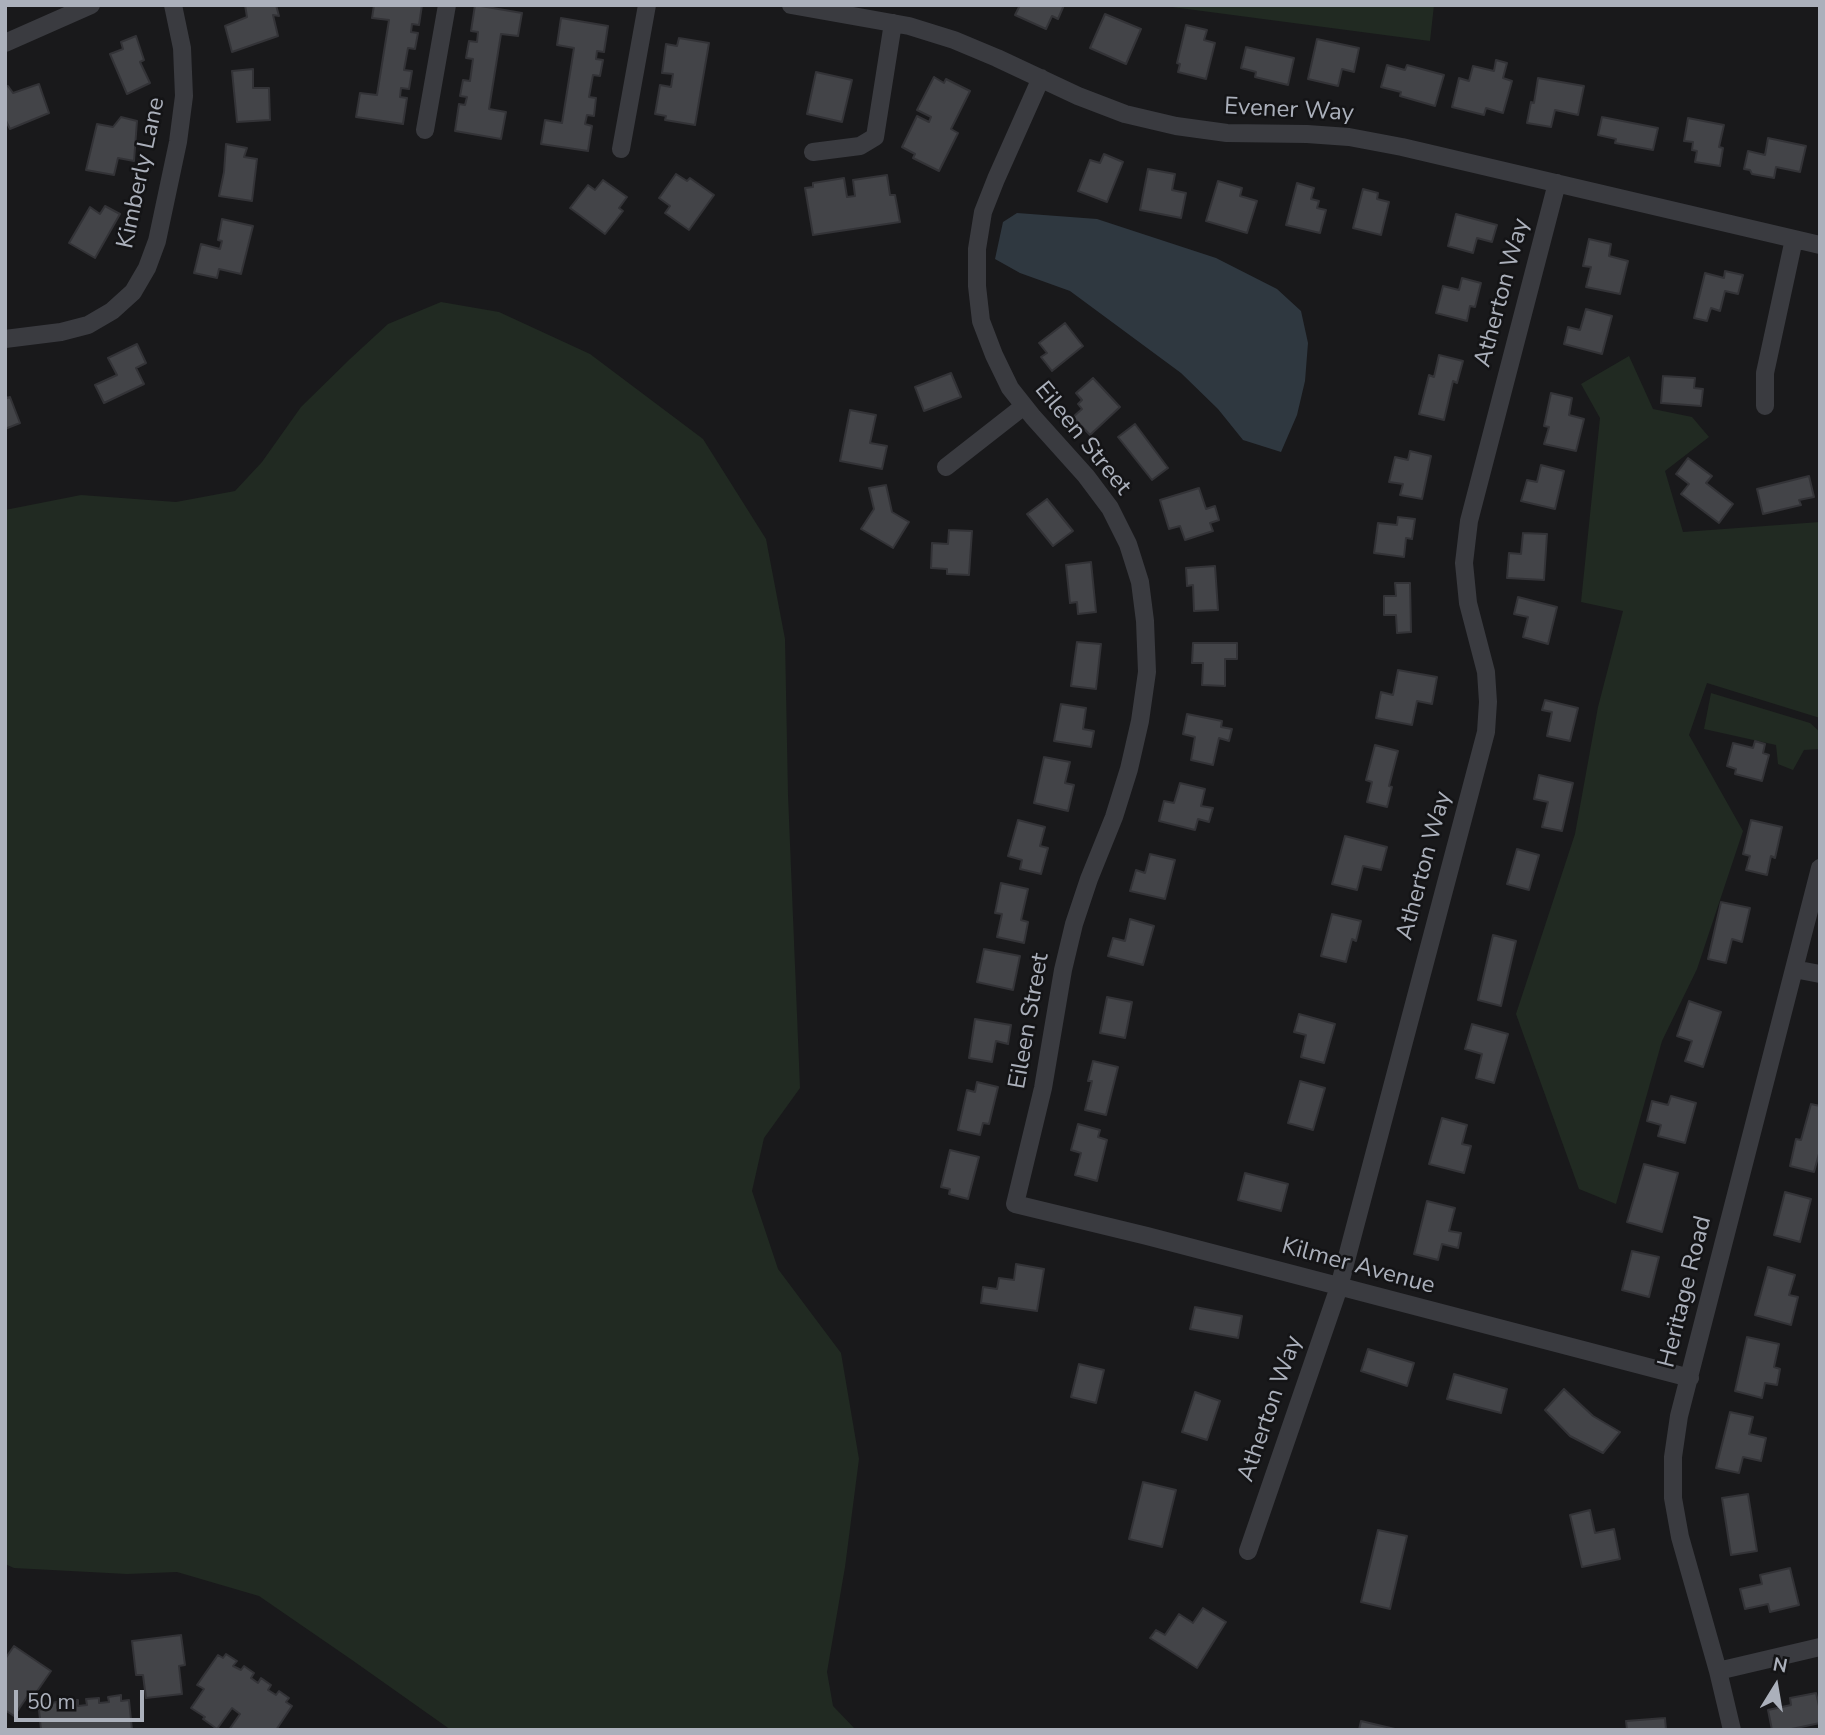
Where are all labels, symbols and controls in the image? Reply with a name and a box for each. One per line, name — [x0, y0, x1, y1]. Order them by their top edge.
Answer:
street label: Evener Way — [1223, 93, 1355, 129]
street label: Kimberly Lane — [112, 95, 172, 251]
street label: Atherton Way — [1469, 216, 1537, 370]
street label: Eileen Street — [1028, 377, 1136, 501]
street label: Atherton Way — [1391, 789, 1459, 943]
street label: Eileen Street — [1004, 951, 1056, 1091]
street label: Heritage Road — [1653, 1213, 1719, 1371]
street label: Kilmer Avenue — [1278, 1233, 1438, 1301]
street label: Atherton Way — [1233, 1332, 1309, 1486]
north arrow — [1741, 1651, 1811, 1721]
text: N — [1771, 1651, 1789, 1680]
scale bar — [18, 1676, 147, 1720]
text: 50 m — [27, 1688, 76, 1716]

